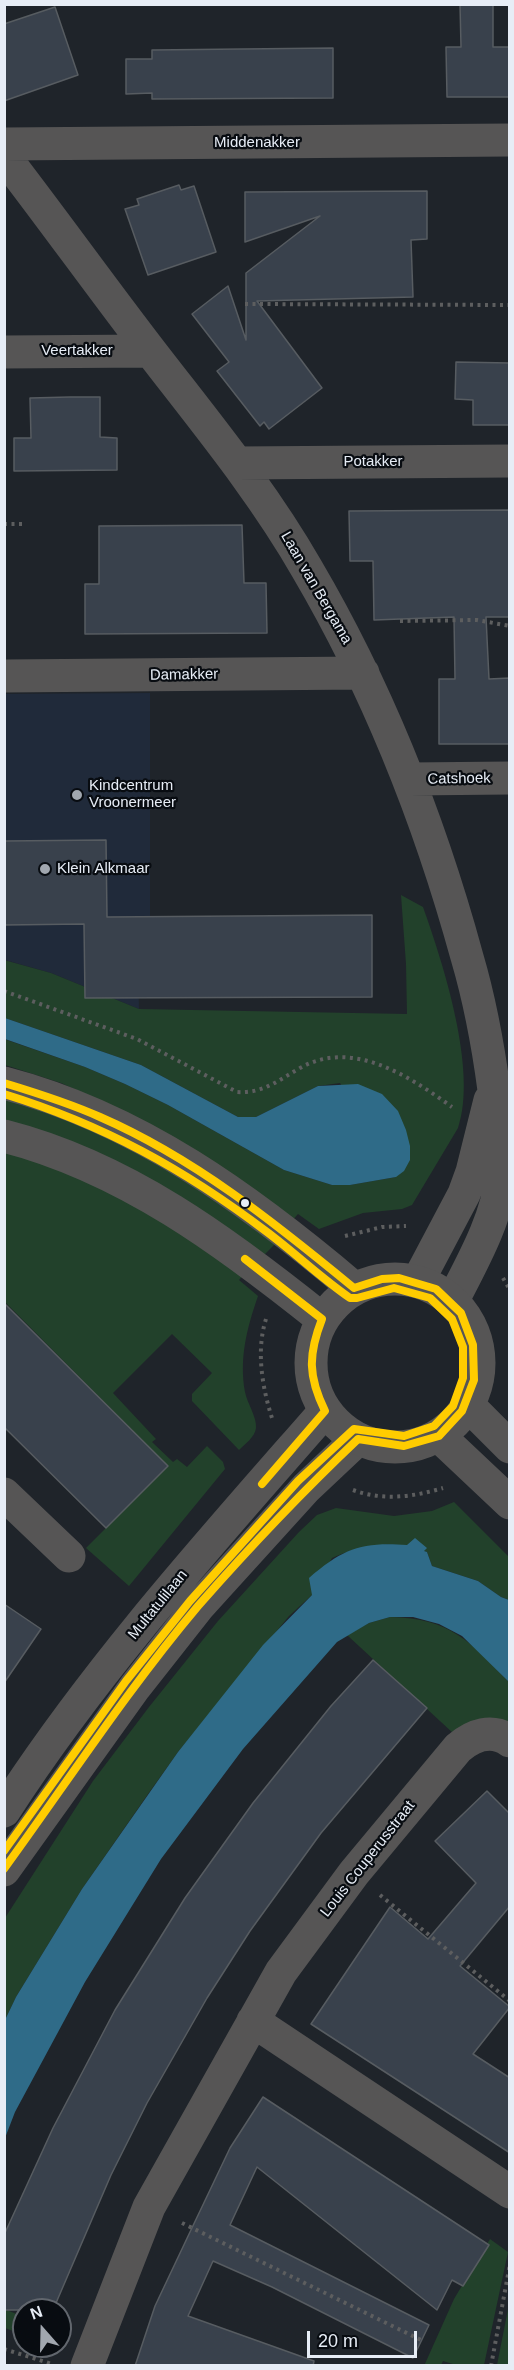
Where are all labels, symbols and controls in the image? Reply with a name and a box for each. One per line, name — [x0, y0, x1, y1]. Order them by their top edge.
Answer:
street label: Middenakker — [214, 134, 300, 152]
street label: Veertakker — [41, 342, 113, 360]
street label: Potakker — [343, 453, 403, 471]
street label: Laan van Bergama — [277, 529, 355, 647]
street label: Damakker — [150, 665, 218, 685]
street label: Catshoek — [427, 769, 491, 789]
place label: Kindcentrum Vroonermeer — [89, 777, 176, 812]
marker: Kindcentrum Vroonermeer — [70, 788, 84, 802]
place label: Klein Alkmaar — [57, 860, 150, 878]
marker: Klein Alkmaar — [38, 862, 52, 876]
unlabelled marker — [239, 1197, 251, 1209]
street label: Multatulilaan — [125, 1567, 191, 1643]
street label: Louis Couperusstraat — [317, 1797, 419, 1921]
north arrow — [12, 2298, 72, 2358]
text: N — [28, 2303, 45, 2322]
scale bar — [310, 2319, 420, 2357]
text: 20 m — [318, 2331, 358, 2351]

